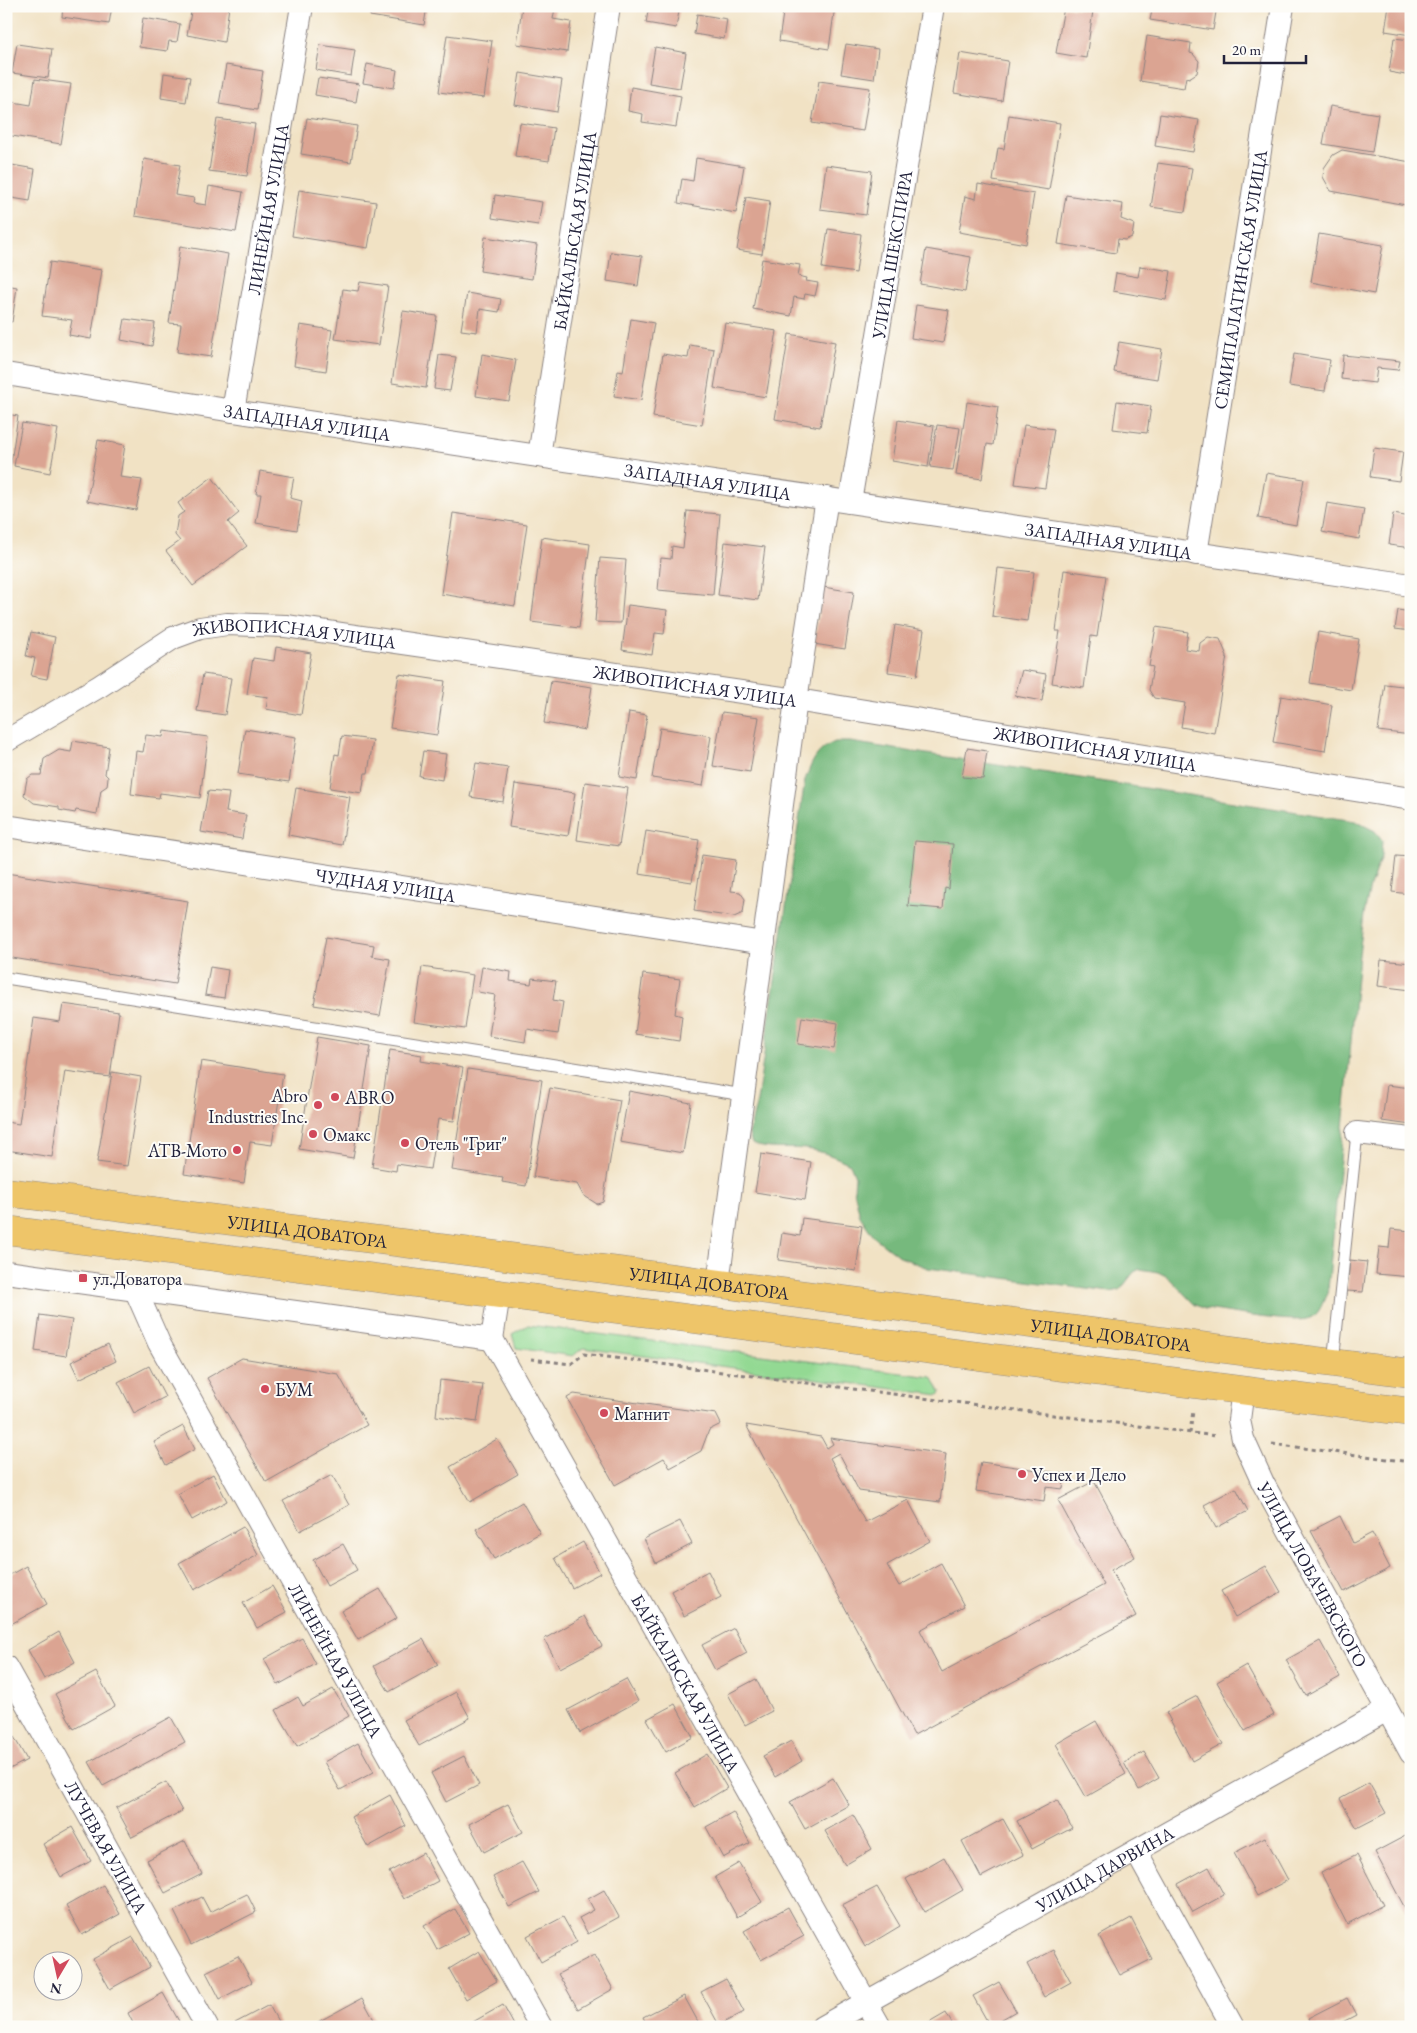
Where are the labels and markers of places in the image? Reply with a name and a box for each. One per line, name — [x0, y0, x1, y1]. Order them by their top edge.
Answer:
place label: Abro Industries Inc. — [208, 1084, 308, 1128]
place label: ABRO — [344, 1086, 395, 1109]
marker: ABRO — [329, 1091, 341, 1103]
marker: Abro Industries Inc. — [312, 1099, 324, 1111]
place label: Омакс — [323, 1123, 371, 1146]
marker: Омакс — [307, 1128, 319, 1140]
place label: Отель "Григ" — [415, 1132, 507, 1155]
marker: Отель "Григ" — [399, 1137, 411, 1149]
place label: АТВ-Мото — [147, 1139, 227, 1162]
marker: АТВ-Мото — [231, 1144, 243, 1156]
place label: ул.Доватора — [93, 1267, 183, 1290]
marker: ул.Доватора — [77, 1272, 89, 1284]
place label: БУМ — [275, 1378, 313, 1401]
marker: БУМ — [259, 1383, 271, 1395]
place label: Магнит — [614, 1402, 670, 1425]
marker: Магнит — [598, 1407, 610, 1419]
place label: Успех и Дело — [1031, 1463, 1126, 1486]
marker: Успех и Дело — [1016, 1468, 1028, 1480]

